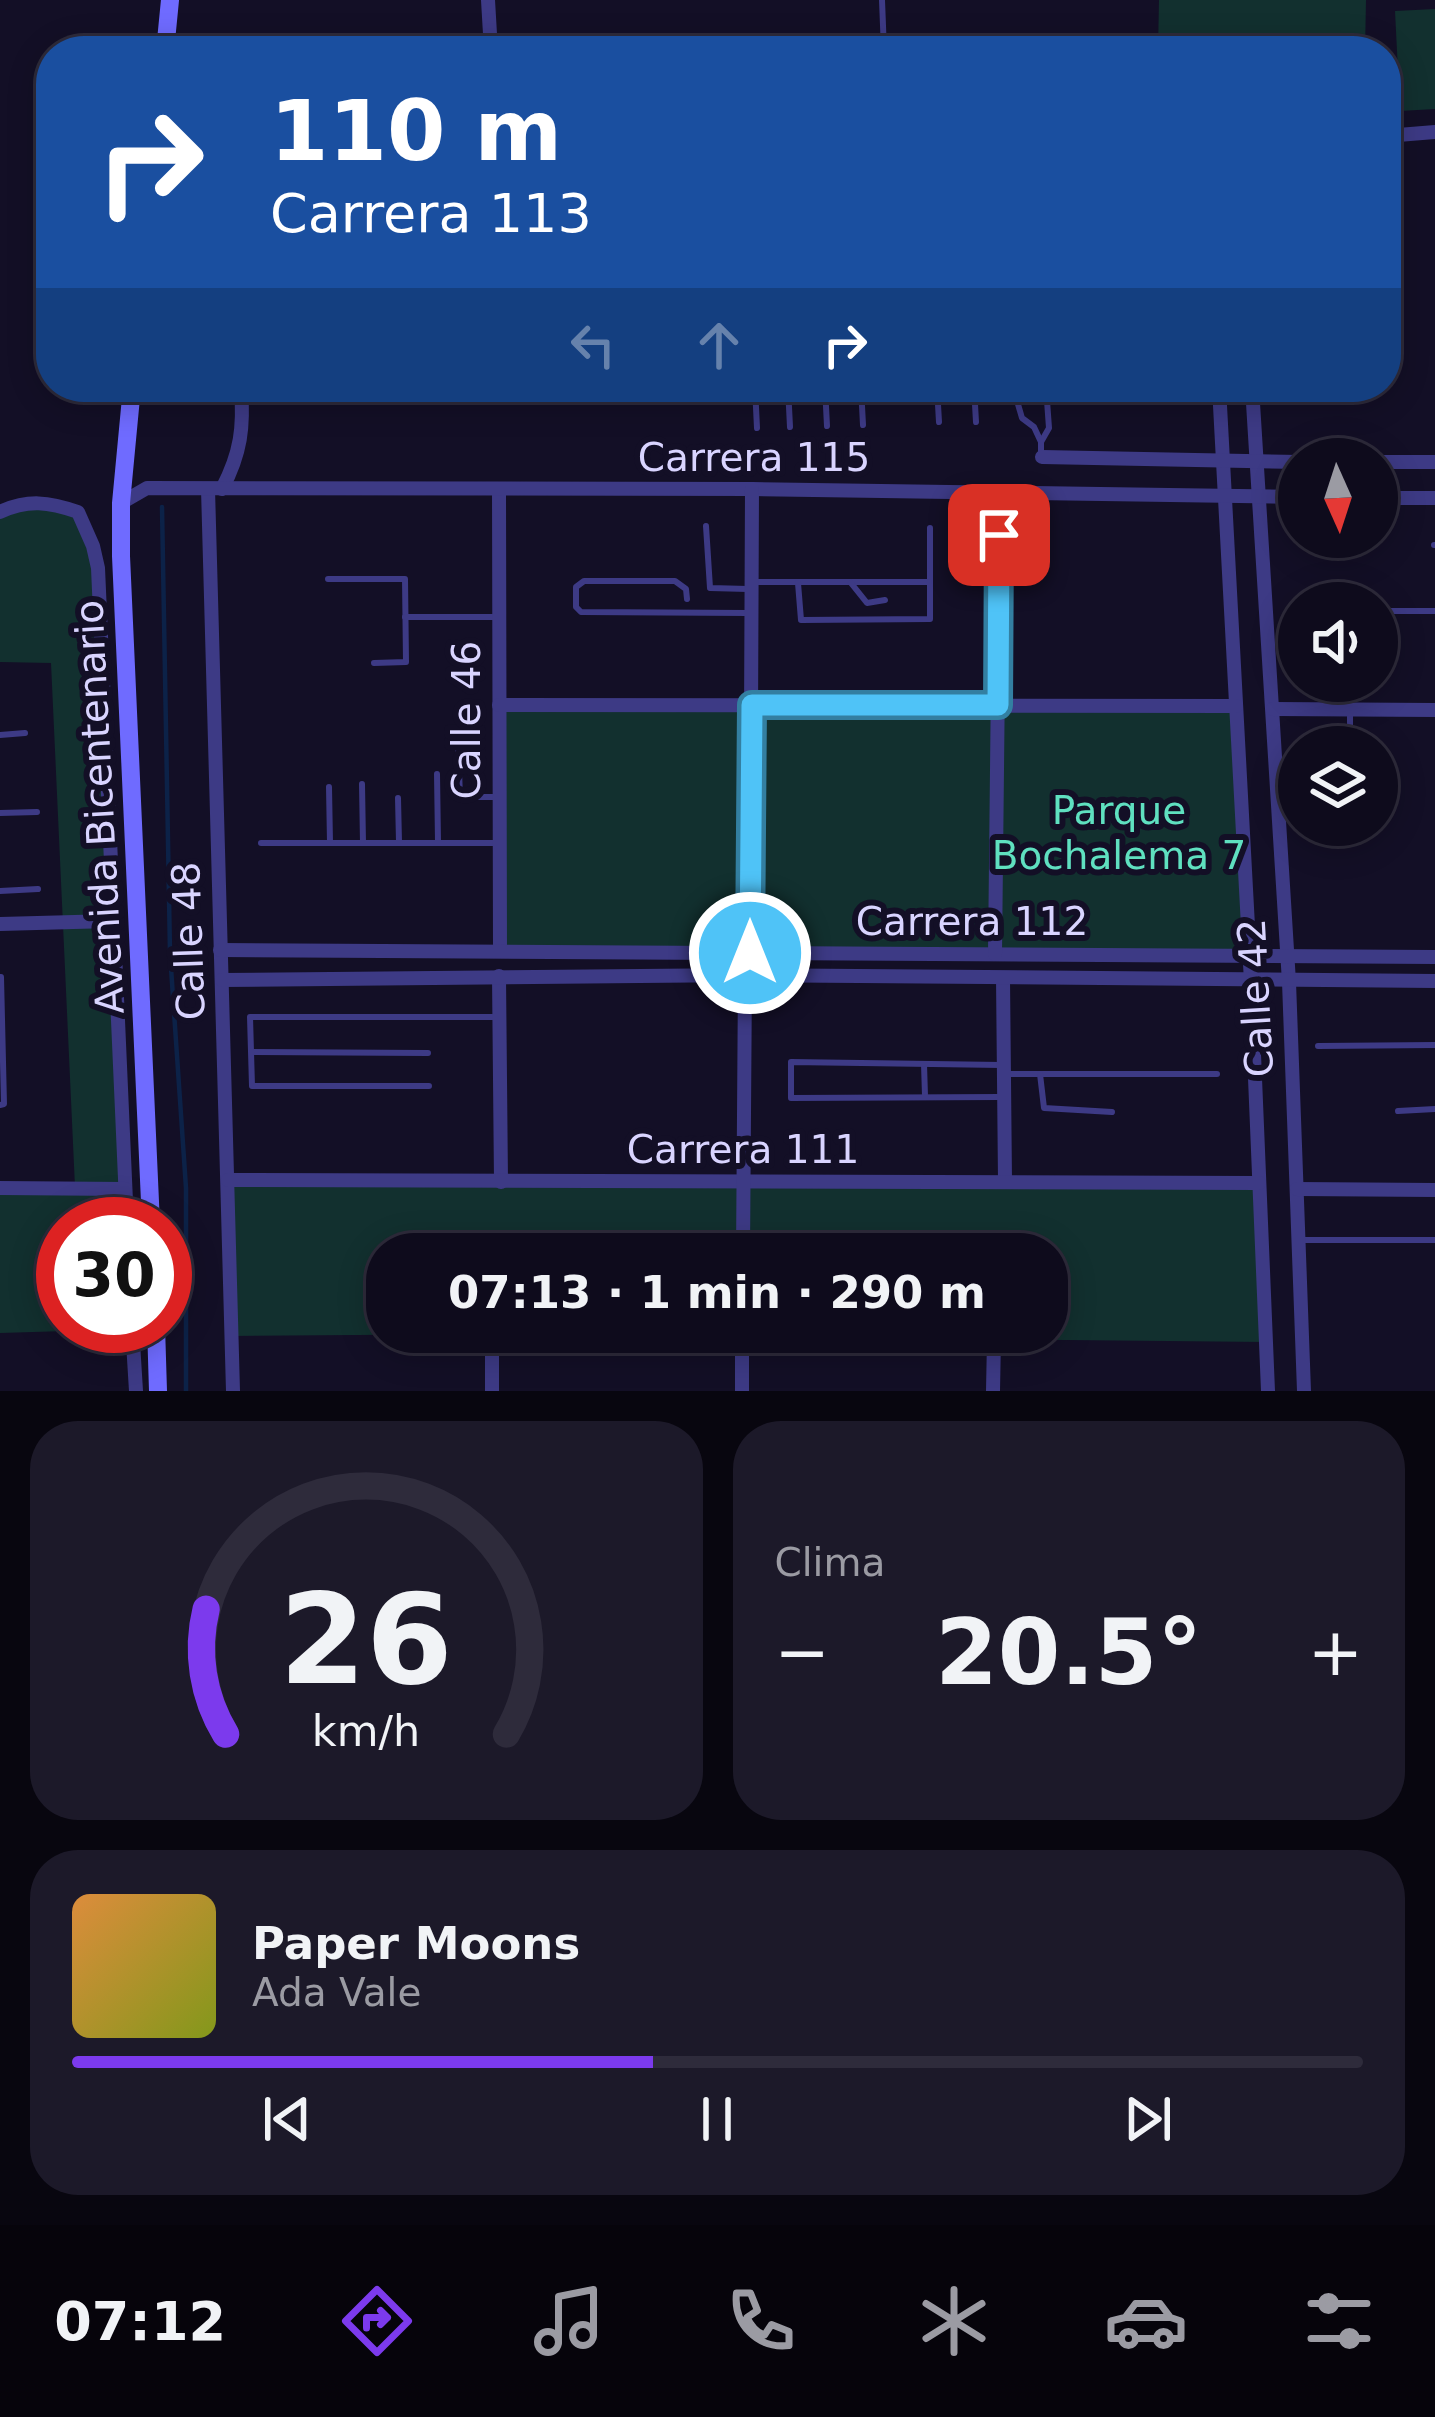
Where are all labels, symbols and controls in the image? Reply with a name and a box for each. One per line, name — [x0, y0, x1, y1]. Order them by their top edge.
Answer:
text: 110 m — [270, 82, 562, 180]
icon: right — [72, 84, 228, 240]
text: Carrera 113 — [270, 182, 592, 245]
icon: left — [560, 312, 626, 378]
icon: ahead — [686, 312, 752, 378]
icon: right — [812, 312, 878, 378]
street label: Carrera 115 — [638, 435, 870, 480]
north arrow — [1278, 438, 1398, 558]
map controls — [1278, 438, 1398, 846]
pin — [948, 484, 1050, 586]
icon: arrive — [966, 502, 1032, 568]
button: sound — [1278, 582, 1398, 702]
street label: Avenida Bicentenario — [66, 599, 133, 1015]
street label: Calle 46 — [444, 641, 489, 799]
button: layers — [1278, 726, 1398, 846]
park label: Parque Bochalema 7 — [992, 788, 1246, 878]
street label: Calle 48 — [163, 861, 214, 1021]
position arrow — [687, 890, 813, 1016]
street label: Carrera 112 — [856, 899, 1088, 944]
street label: Calle 42 — [1229, 917, 1282, 1078]
street label: Carrera 111 — [627, 1127, 859, 1172]
speed limit sign: 30 — [36, 1197, 192, 1353]
text: 07:13 · 1 min · 290 m — [448, 1266, 986, 1319]
text: Clima — [775, 1540, 885, 1585]
text: 26 — [279, 1567, 453, 1712]
text: 20.5° — [935, 1600, 1202, 1705]
text: − — [775, 1614, 830, 1691]
text: + — [1308, 1614, 1363, 1691]
text: km/h — [312, 1705, 420, 1755]
text: Paper Moons — [252, 1917, 580, 1970]
text: Ada Vale — [252, 1970, 421, 2015]
icon: previous — [254, 2086, 320, 2152]
icon: pause — [684, 2086, 750, 2152]
icon: next — [1115, 2086, 1181, 2152]
icon: directions — [335, 2279, 419, 2363]
icon: music — [527, 2279, 611, 2363]
icon: phone — [719, 2279, 803, 2363]
icon: climate — [912, 2279, 996, 2363]
icon: car — [1104, 2279, 1188, 2363]
icon: filters — [1297, 2279, 1381, 2363]
text: 07:12 — [54, 2290, 226, 2353]

